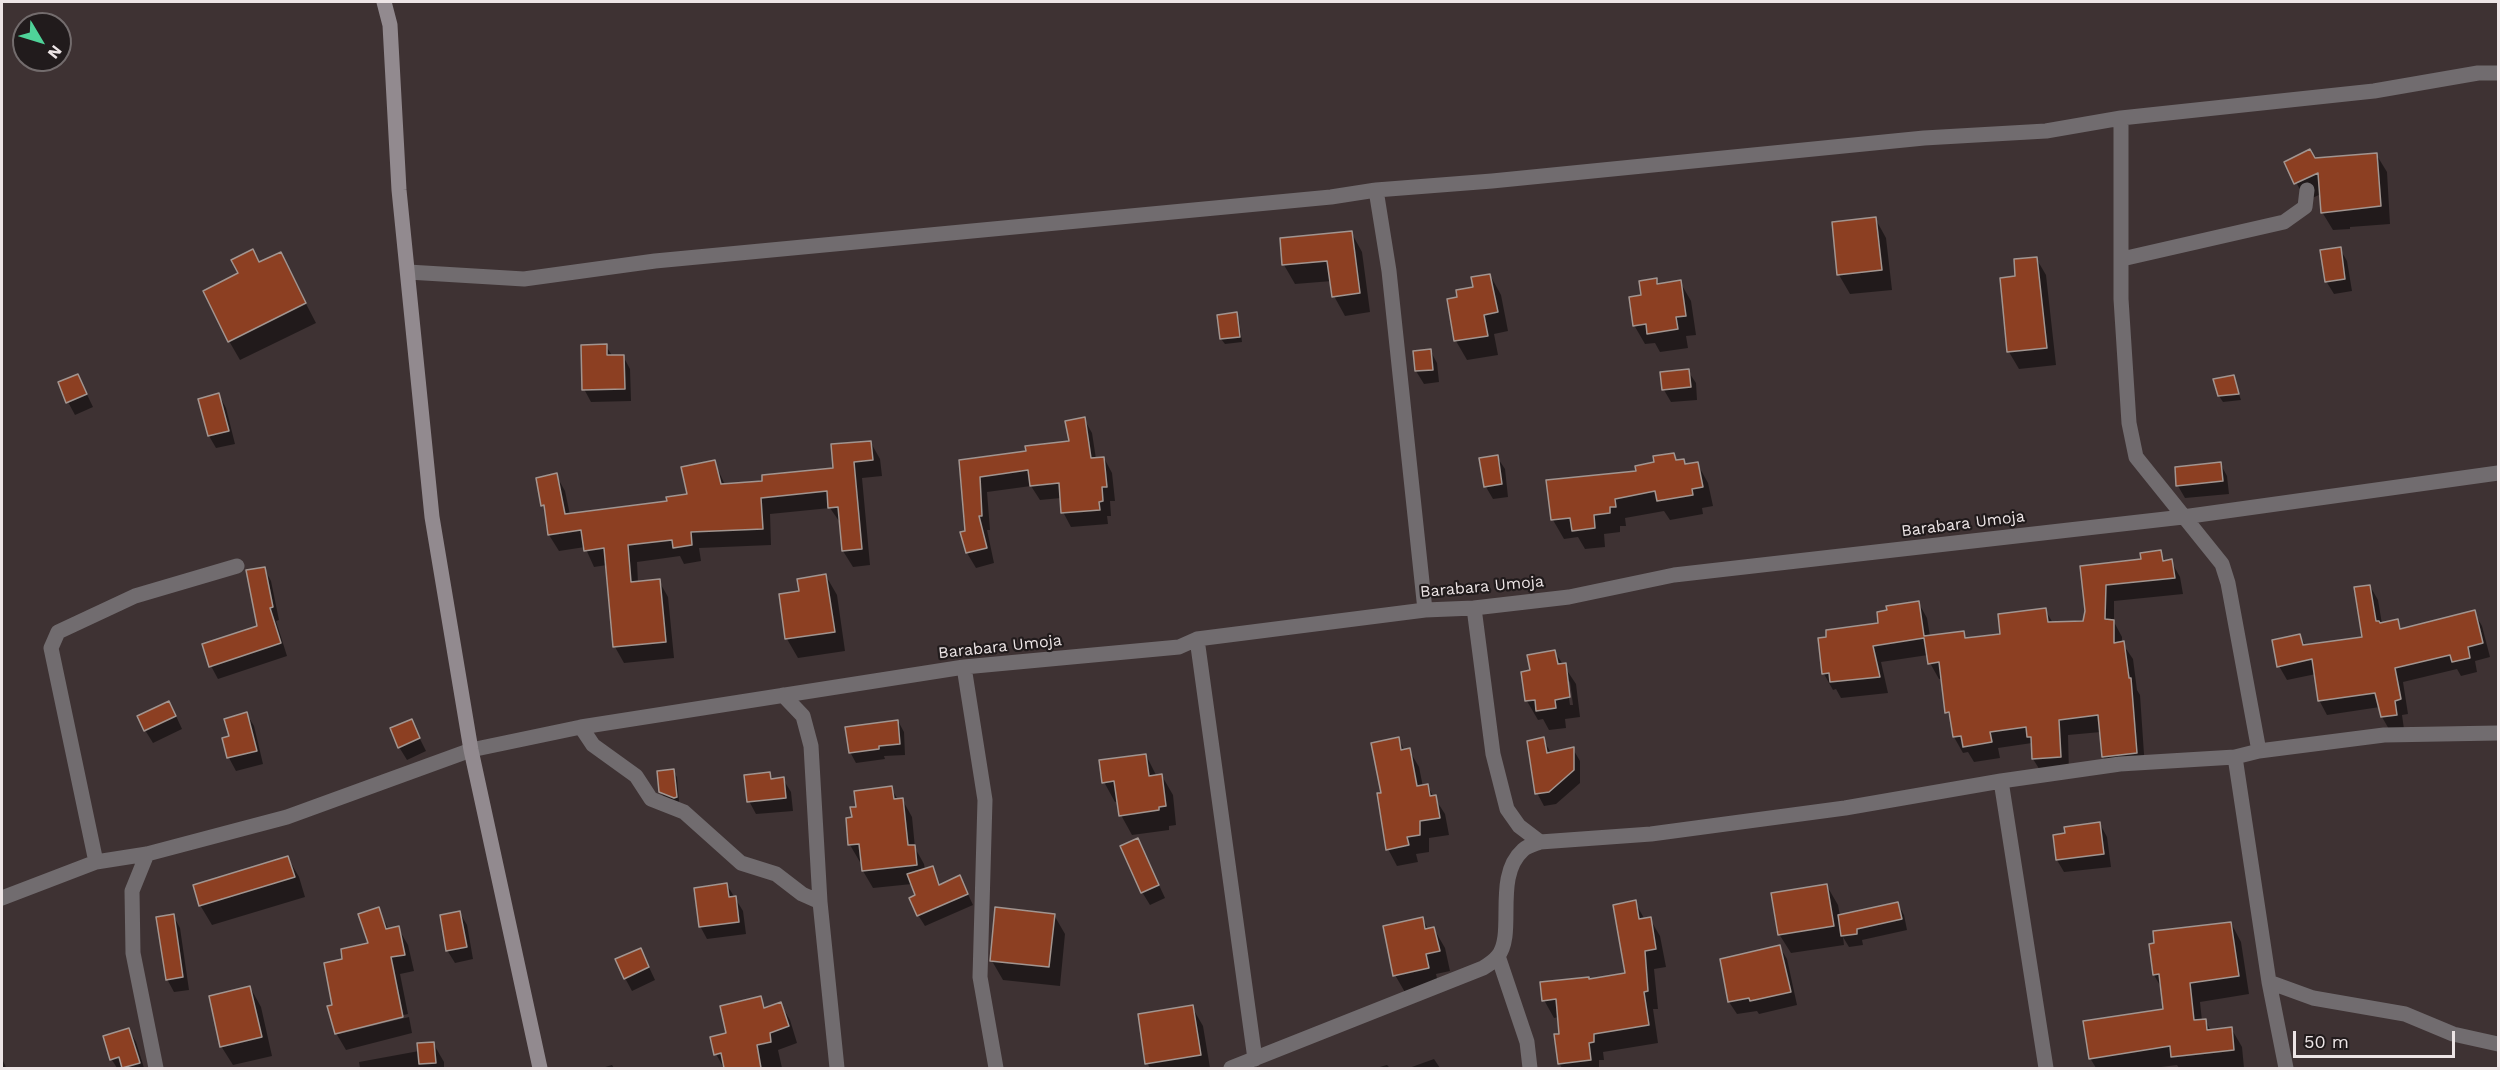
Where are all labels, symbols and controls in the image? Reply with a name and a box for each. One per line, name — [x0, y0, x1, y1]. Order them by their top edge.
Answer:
north arrow — [12, 12, 72, 72]
text: N — [44, 42, 66, 63]
street label: Barabara Umoja — [1900, 507, 2026, 541]
street label: Barabara Umoja — [1419, 572, 1545, 602]
street label: Barabara Umoja — [937, 631, 1063, 663]
scale bar — [2296, 1019, 2458, 1057]
text: 50 m — [2304, 1031, 2349, 1052]

